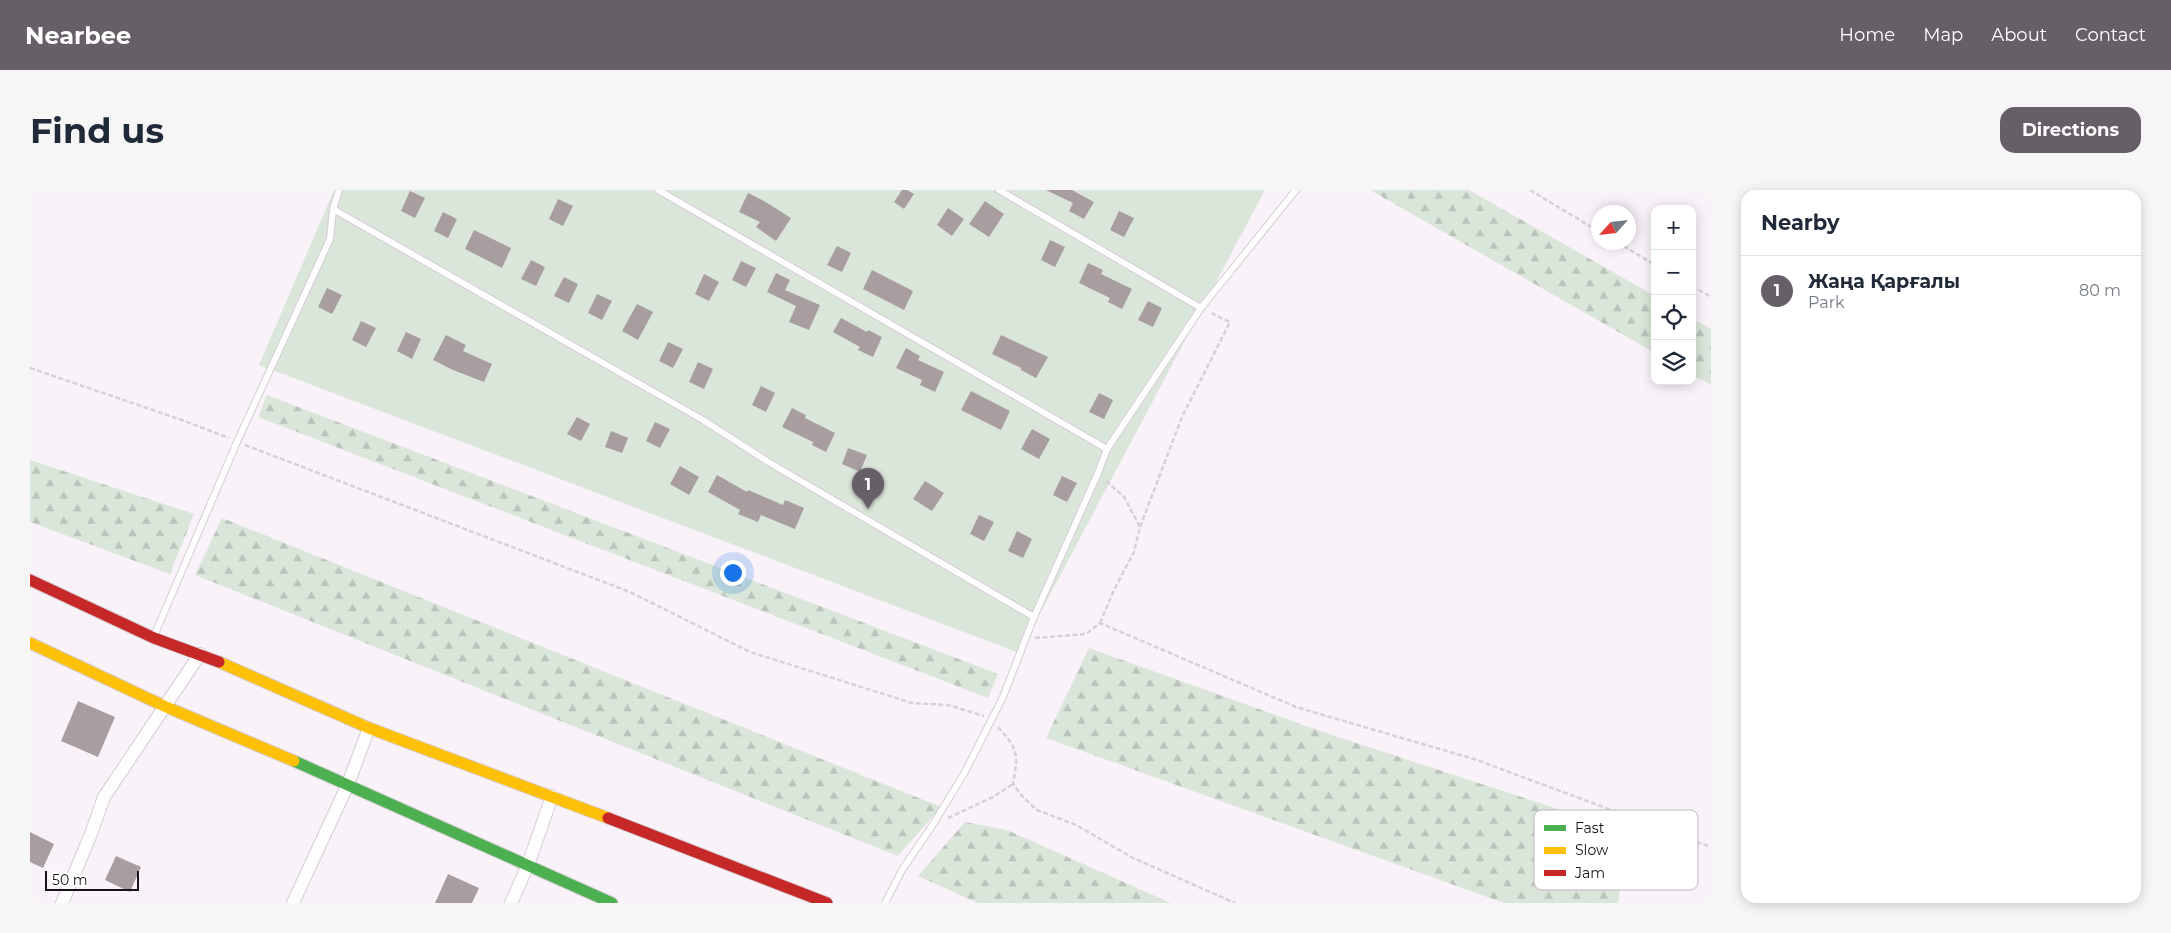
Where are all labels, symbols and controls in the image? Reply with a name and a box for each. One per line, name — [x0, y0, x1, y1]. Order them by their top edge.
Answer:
text: Nearbee — [25, 21, 131, 50]
text: Home — [1839, 24, 1895, 46]
text: Map — [1923, 24, 1963, 46]
text: About — [1991, 24, 2047, 46]
text: Contact — [2075, 24, 2146, 46]
button: Directions — [2000, 107, 2141, 153]
text: Find us — [30, 109, 164, 152]
north arrow — [1591, 205, 1636, 250]
map controls — [1651, 205, 1696, 385]
button: + — [1651, 205, 1696, 250]
text: Nearby — [1761, 210, 1840, 235]
button: − — [1651, 250, 1696, 295]
text: Жаңа Қарғалы — [1808, 270, 1960, 293]
text: 1 — [1774, 281, 1780, 300]
text: 80 m — [2079, 281, 2121, 300]
text: Park — [1808, 293, 1845, 312]
button: locate — [1651, 295, 1696, 340]
button: layers — [1651, 340, 1696, 385]
pin: 1 — [852, 468, 884, 509]
your location — [720, 560, 746, 586]
legend — [1534, 810, 1698, 890]
text: Fast — [1575, 819, 1605, 837]
text: Slow — [1575, 841, 1609, 859]
text: Jam — [1574, 864, 1605, 882]
scale bar — [45, 868, 139, 891]
text: 50 m — [52, 871, 88, 889]

